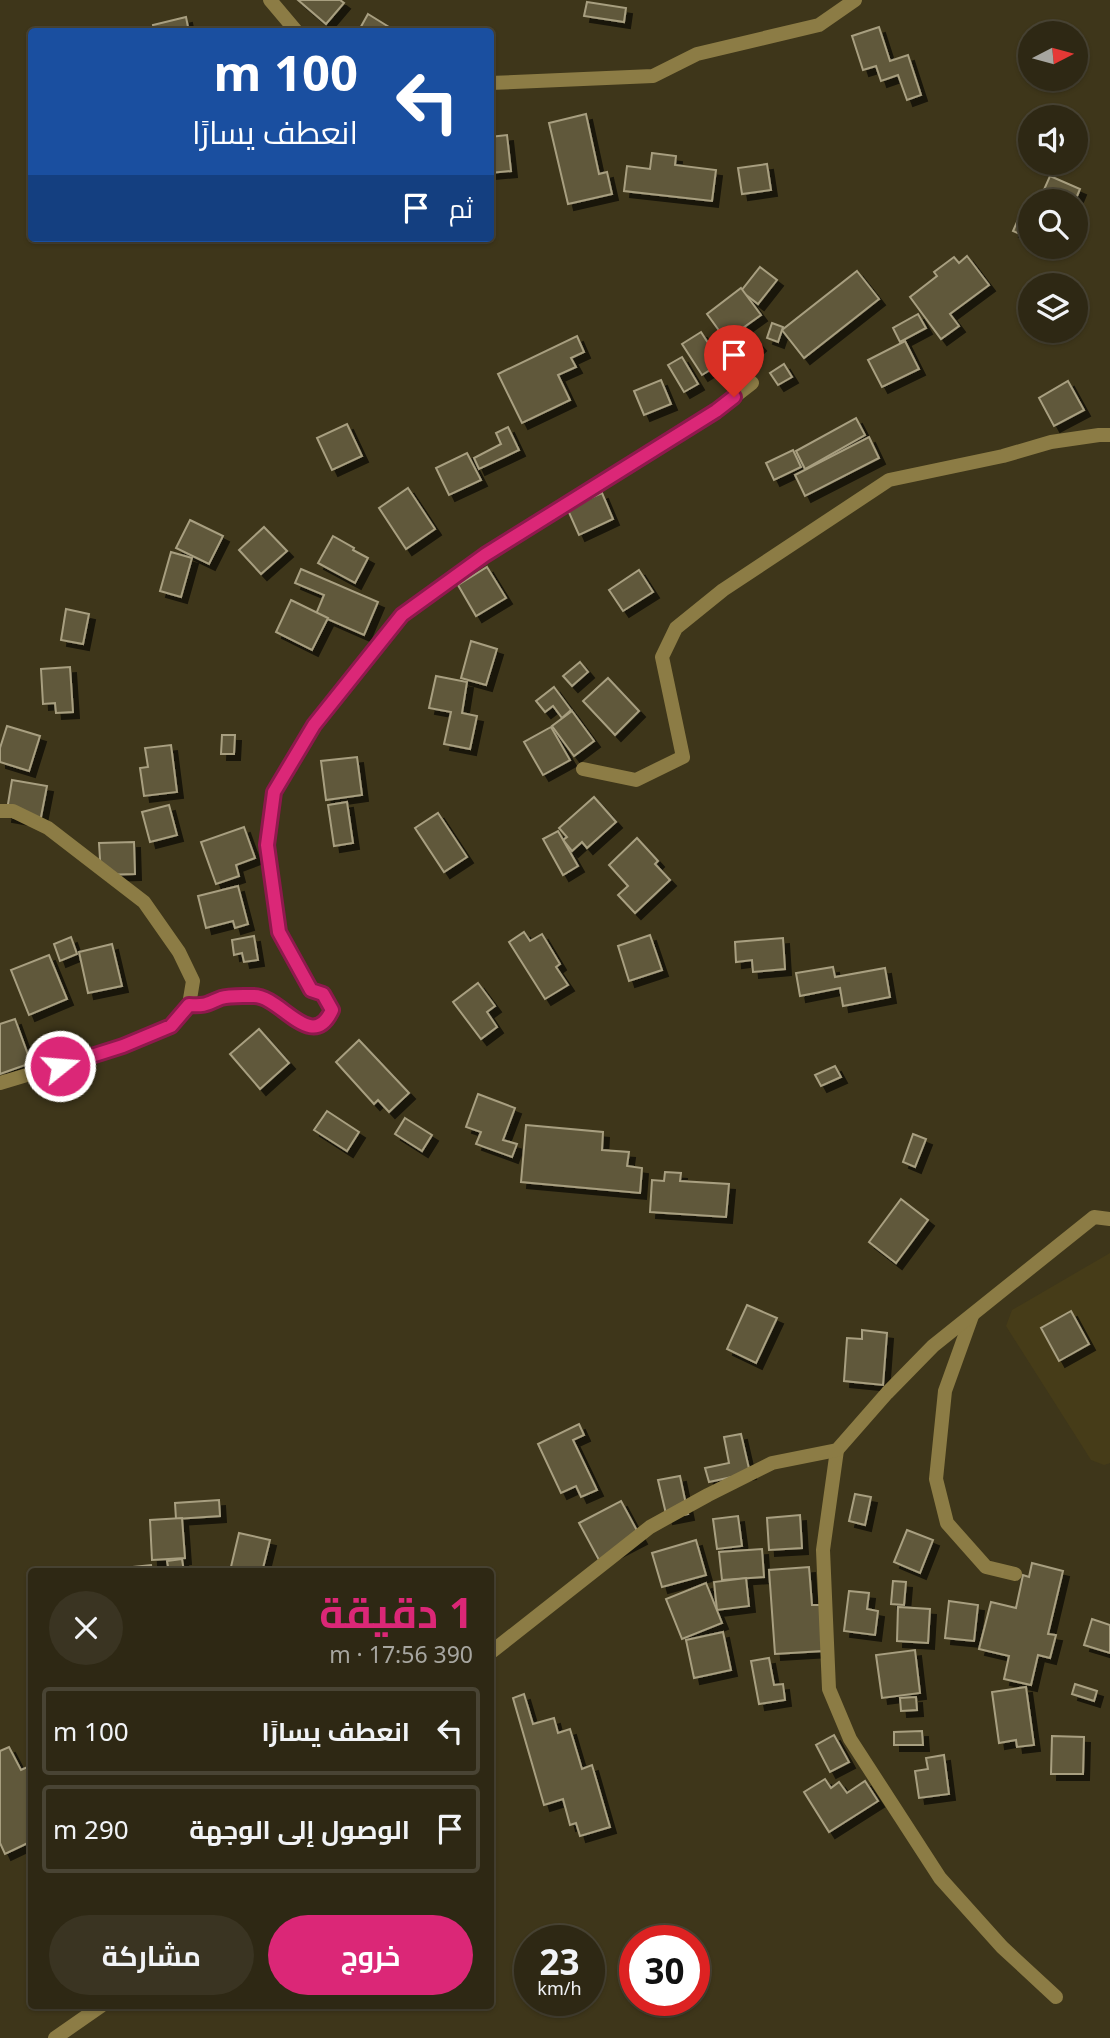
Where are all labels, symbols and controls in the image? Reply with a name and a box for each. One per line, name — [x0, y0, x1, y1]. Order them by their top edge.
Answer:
north arrow — [1018, 21, 1088, 91]
map controls — [1018, 21, 1088, 343]
text: 100 m — [213, 39, 358, 105]
icon: left — [382, 56, 473, 147]
button: sound — [1018, 105, 1088, 175]
text: انعطف يسارًا — [192, 110, 358, 153]
icon: arrive — [397, 189, 435, 227]
button: search — [1018, 189, 1088, 259]
text: ثم — [449, 190, 473, 226]
button: layers — [1018, 273, 1088, 343]
pin — [704, 325, 764, 397]
icon: arrive — [715, 336, 753, 374]
position arrow — [23, 1029, 97, 1103]
text: 1 دقيقة — [319, 1583, 473, 1640]
button: close — [49, 1591, 123, 1665]
text: 390 m · 17:56 — [329, 1638, 473, 1670]
icon: left — [431, 1712, 469, 1750]
text: 100 m — [53, 1713, 129, 1749]
text: انعطف يسارًا — [261, 1713, 410, 1749]
icon: arrive — [431, 1810, 469, 1848]
text: 290 m — [53, 1811, 129, 1847]
text: الوصول إلى الوجهة — [189, 1811, 410, 1847]
button: مشاركة — [49, 1915, 254, 1995]
button: خروج — [268, 1915, 473, 1995]
speed limit sign: 30 — [619, 1925, 710, 2016]
text: 23 — [539, 1938, 580, 1985]
text: km/h — [537, 1976, 582, 2000]

